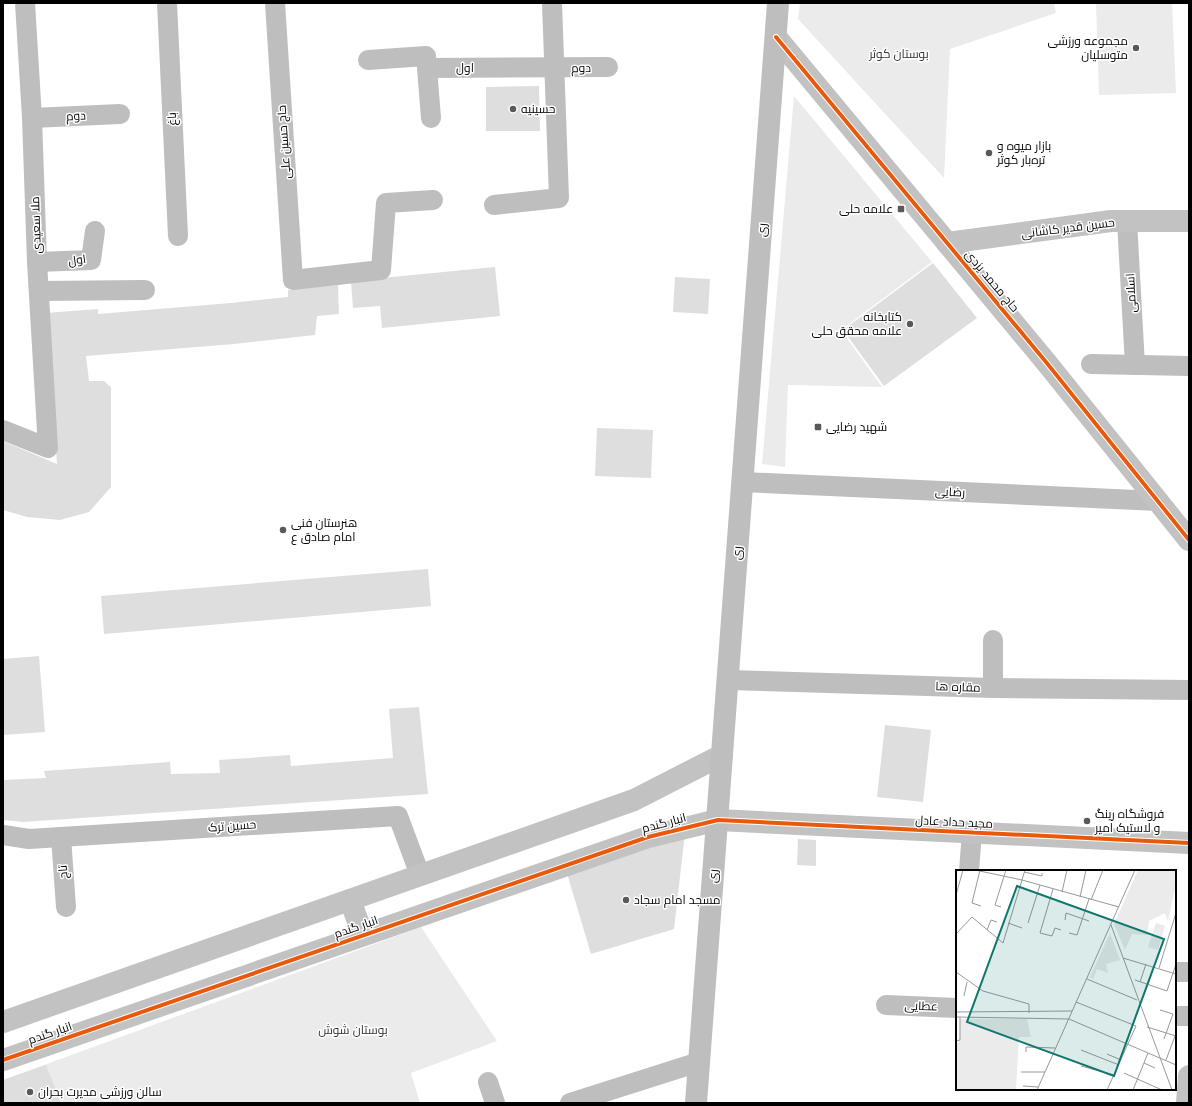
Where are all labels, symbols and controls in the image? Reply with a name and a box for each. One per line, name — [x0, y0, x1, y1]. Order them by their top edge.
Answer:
place label: مجموعه ورزشی متوسلیان — [1047, 33, 1128, 62]
marker: مجموعه ورزشی متوسلیان — [1131, 43, 1141, 53]
park label: بوستان کوثر — [868, 46, 929, 61]
street label: اول — [456, 60, 474, 75]
street label: دوم — [571, 60, 591, 76]
place label: حسینیه — [521, 101, 556, 116]
marker: حسینیه — [508, 104, 518, 114]
street label: حاج حسین علی — [273, 105, 295, 179]
street label: دوم — [66, 107, 87, 125]
street label: باغ — [164, 112, 180, 126]
place label: بازار میوه و تره‌بار کوثر — [996, 138, 1051, 167]
marker: بازار میوه و تره‌بار کوثر — [984, 148, 994, 158]
street label: ملا سعیدی — [27, 196, 44, 254]
place label: علامه حلی — [839, 201, 893, 216]
marker: علامه حلی — [896, 204, 906, 214]
street label: حسین قدیر کاشانی — [1020, 214, 1116, 241]
street label: ری — [754, 222, 769, 237]
street label: حاج محمد یزدی — [961, 247, 1023, 315]
street label: اول — [67, 251, 87, 268]
street label: اسلامی — [1122, 273, 1139, 313]
place label: کتابخانه علامه محقق حلی — [812, 309, 902, 338]
marker: کتابخانه علامه محقق حلی — [905, 319, 915, 329]
place label: شهید رضایی — [826, 419, 887, 434]
marker: شهید رضایی — [813, 422, 823, 432]
street label: رضایی — [934, 483, 966, 500]
place label: هنرستان فنی امام صادق ع — [291, 515, 357, 545]
marker: هنرستان فنی امام صادق ع — [278, 525, 288, 535]
street label: ری — [729, 545, 744, 560]
street label: مقاره ها — [935, 678, 981, 695]
place label: فروشگاه رینگ و لاستیک امیر — [1094, 806, 1164, 835]
street label: انبار گندم — [640, 809, 688, 837]
street label: مجید حداد عادل — [915, 812, 993, 831]
street label: حسین ترک — [207, 816, 257, 835]
marker: فروشگاه رینگ و لاستیک امیر — [1082, 816, 1092, 826]
street label: تاج — [54, 864, 71, 879]
street label: ری — [705, 868, 720, 883]
inset map — [956, 870, 1176, 1090]
place label: مسجد امام سجاد — [634, 892, 720, 908]
marker: مسجد امام سجاد — [621, 895, 631, 905]
street label: انبار گندم — [332, 912, 380, 942]
street label: عطایی — [904, 997, 938, 1014]
street label: انبار گندم — [26, 1018, 74, 1048]
park label: بوستان شوش — [318, 1022, 388, 1037]
place label: سالن ورزشی مدیرت بحران — [38, 1084, 162, 1099]
marker: سالن ورزشی مدیرت بحران — [25, 1087, 35, 1097]

